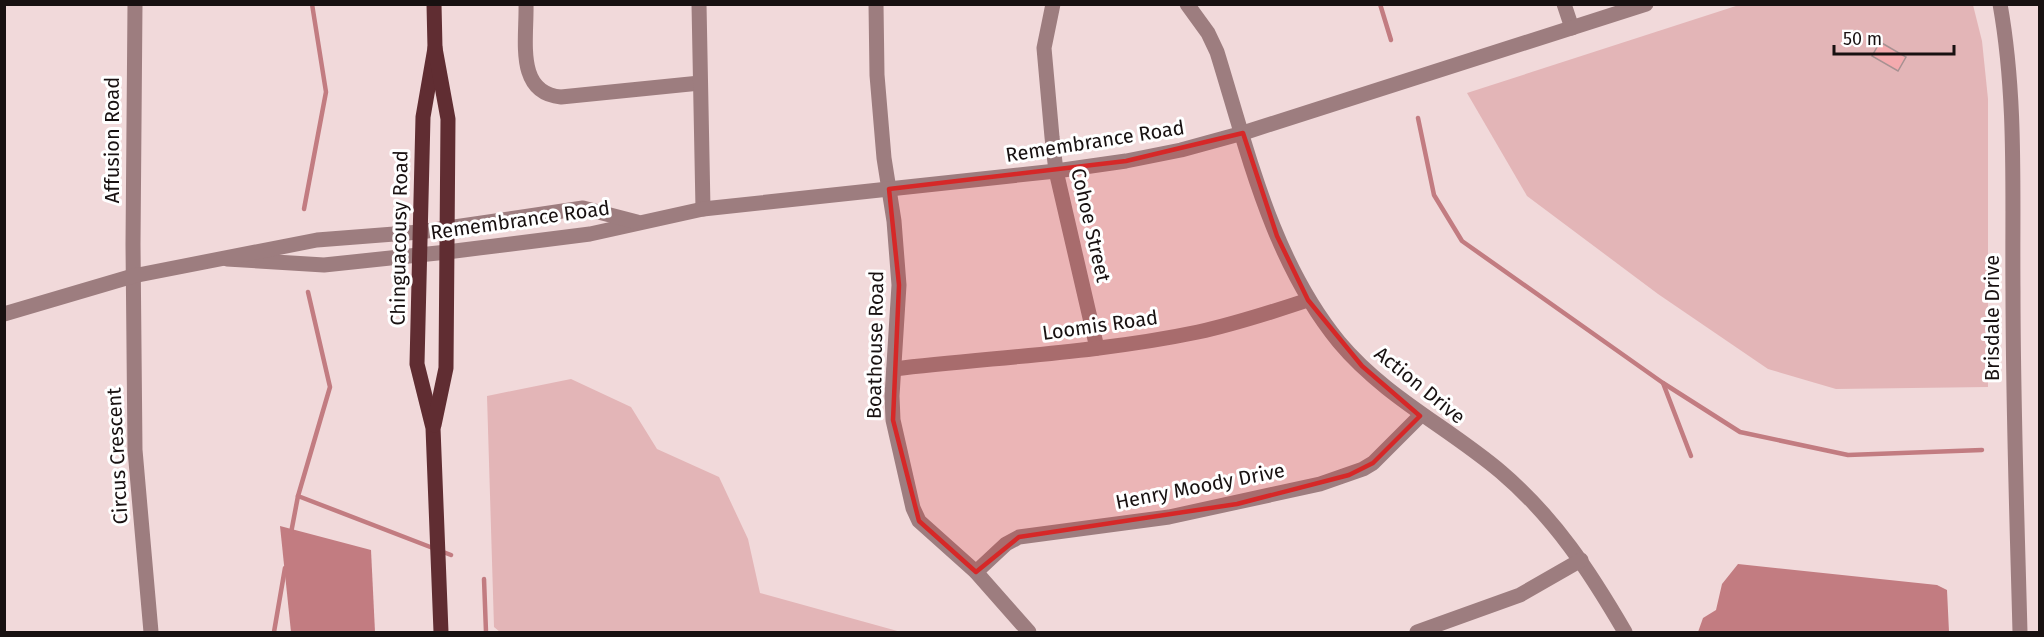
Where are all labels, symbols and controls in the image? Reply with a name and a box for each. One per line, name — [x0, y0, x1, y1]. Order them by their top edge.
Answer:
scale bar — [1834, 18, 1954, 56]
text: 50 m — [1843, 28, 1882, 50]
street label: Affusion Road — [100, 77, 124, 203]
street label: Remembrance Road — [1004, 115, 1186, 167]
street label: Chinguacousy Road — [385, 150, 413, 326]
street label: Cohoe Street — [1066, 166, 1116, 285]
street label: Remembrance Road — [429, 196, 611, 244]
street label: Brisdale Drive — [1980, 255, 2004, 381]
street label: Boathouse Road — [862, 271, 888, 419]
street label: Loomis Road — [1041, 305, 1159, 345]
street label: Action Drive — [1370, 341, 1470, 429]
street label: Circus Crescent — [101, 386, 133, 525]
street label: Henry Moody Drive — [1113, 458, 1287, 514]

